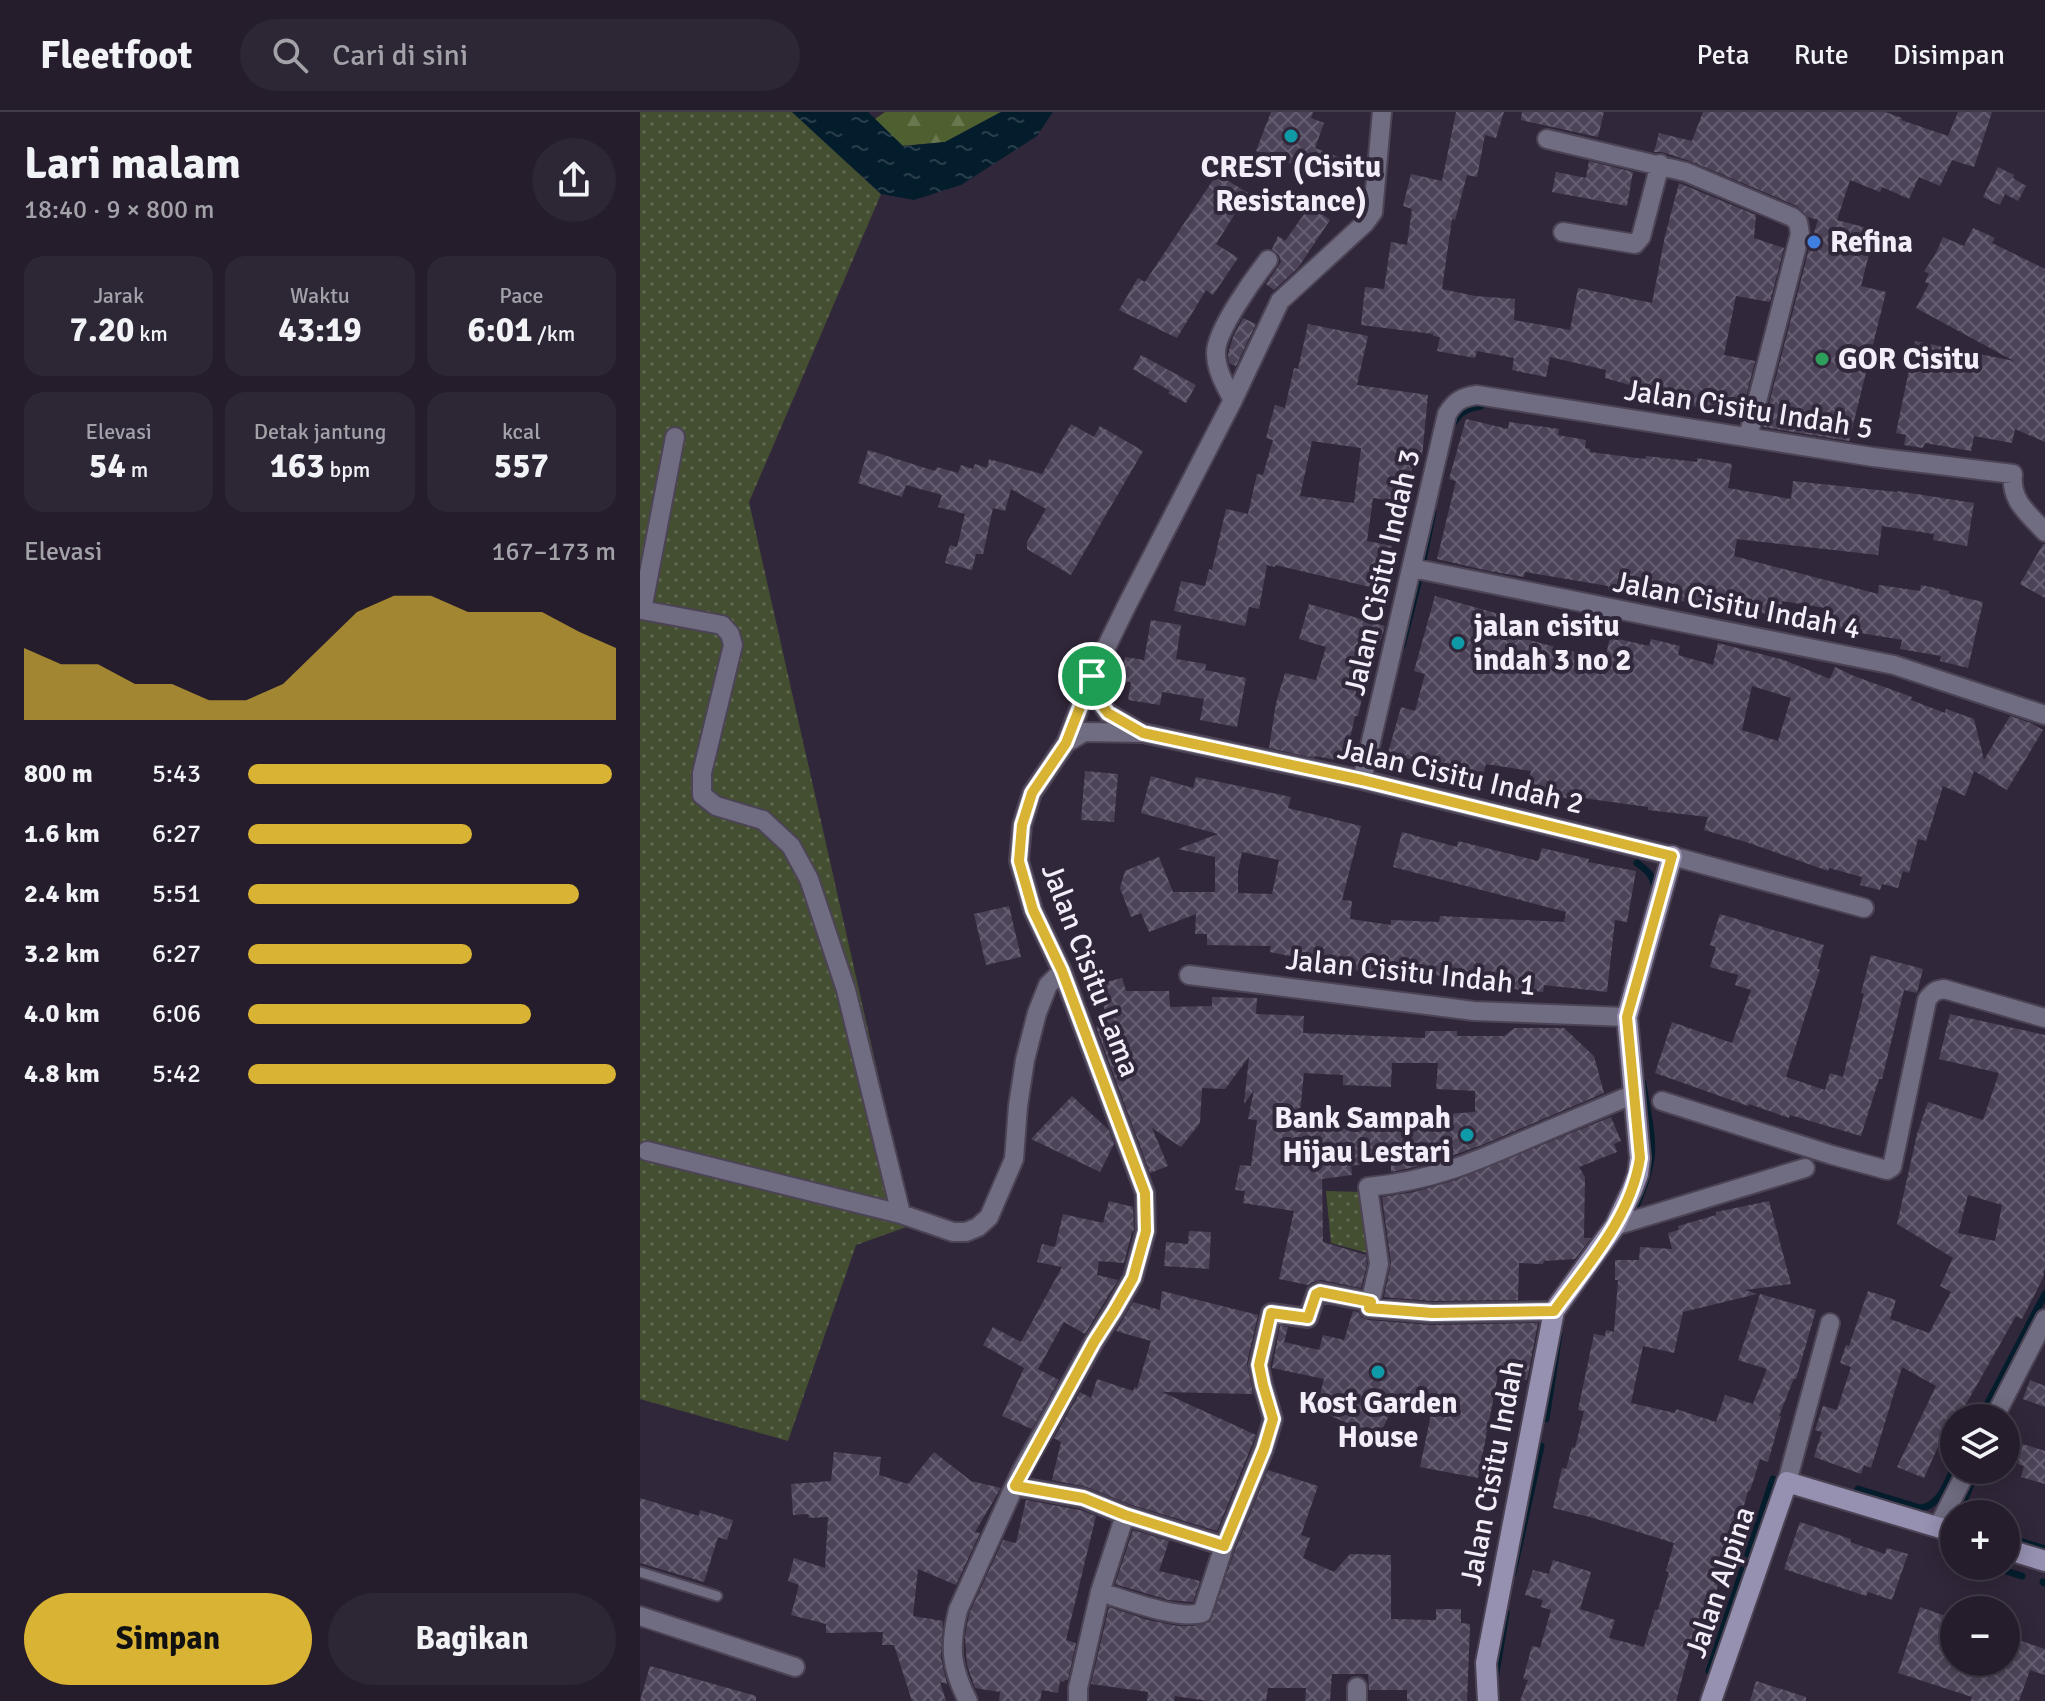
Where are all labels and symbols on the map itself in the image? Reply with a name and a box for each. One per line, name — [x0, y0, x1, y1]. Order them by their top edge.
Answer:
marker: CREST (Cisitu Resistance) — [1282, 127, 1300, 145]
place label: CREST (Cisitu Resistance) — [1201, 149, 1381, 220]
place label: Refina — [1830, 224, 1913, 261]
marker: Refina — [1805, 233, 1823, 251]
place label: GOR Cisitu — [1838, 341, 1980, 378]
marker: GOR Cisitu — [1813, 350, 1831, 368]
street label: Jalan Cisitu Indah 5 — [1622, 372, 1876, 447]
street label: Jalan Cisitu Indah 3 — [1336, 446, 1429, 699]
street label: Jalan Cisitu Indah 4 — [1610, 563, 1864, 648]
place label: jalan cisitu indah 3 no 2 — [1474, 608, 1631, 679]
marker: jalan cisitu indah 3 no 2 — [1449, 634, 1467, 652]
pin — [1058, 642, 1126, 710]
street label: Jalan Cisitu Indah 2 — [1334, 730, 1587, 823]
street label: Jalan Cisitu Lama — [1033, 858, 1148, 1082]
street label: Jalan Cisitu Indah 1 — [1284, 941, 1538, 1004]
place label: Bank Sampah Hijau Lestari — [1274, 1100, 1451, 1171]
marker: Bank Sampah Hijau Lestari — [1458, 1126, 1476, 1144]
street label: Jalan Cisitu Indah — [1453, 1357, 1532, 1589]
marker: Kost Garden House — [1369, 1363, 1387, 1381]
place label: Kost Garden House — [1298, 1385, 1458, 1456]
street label: Jalan Alpina — [1677, 1502, 1764, 1663]

